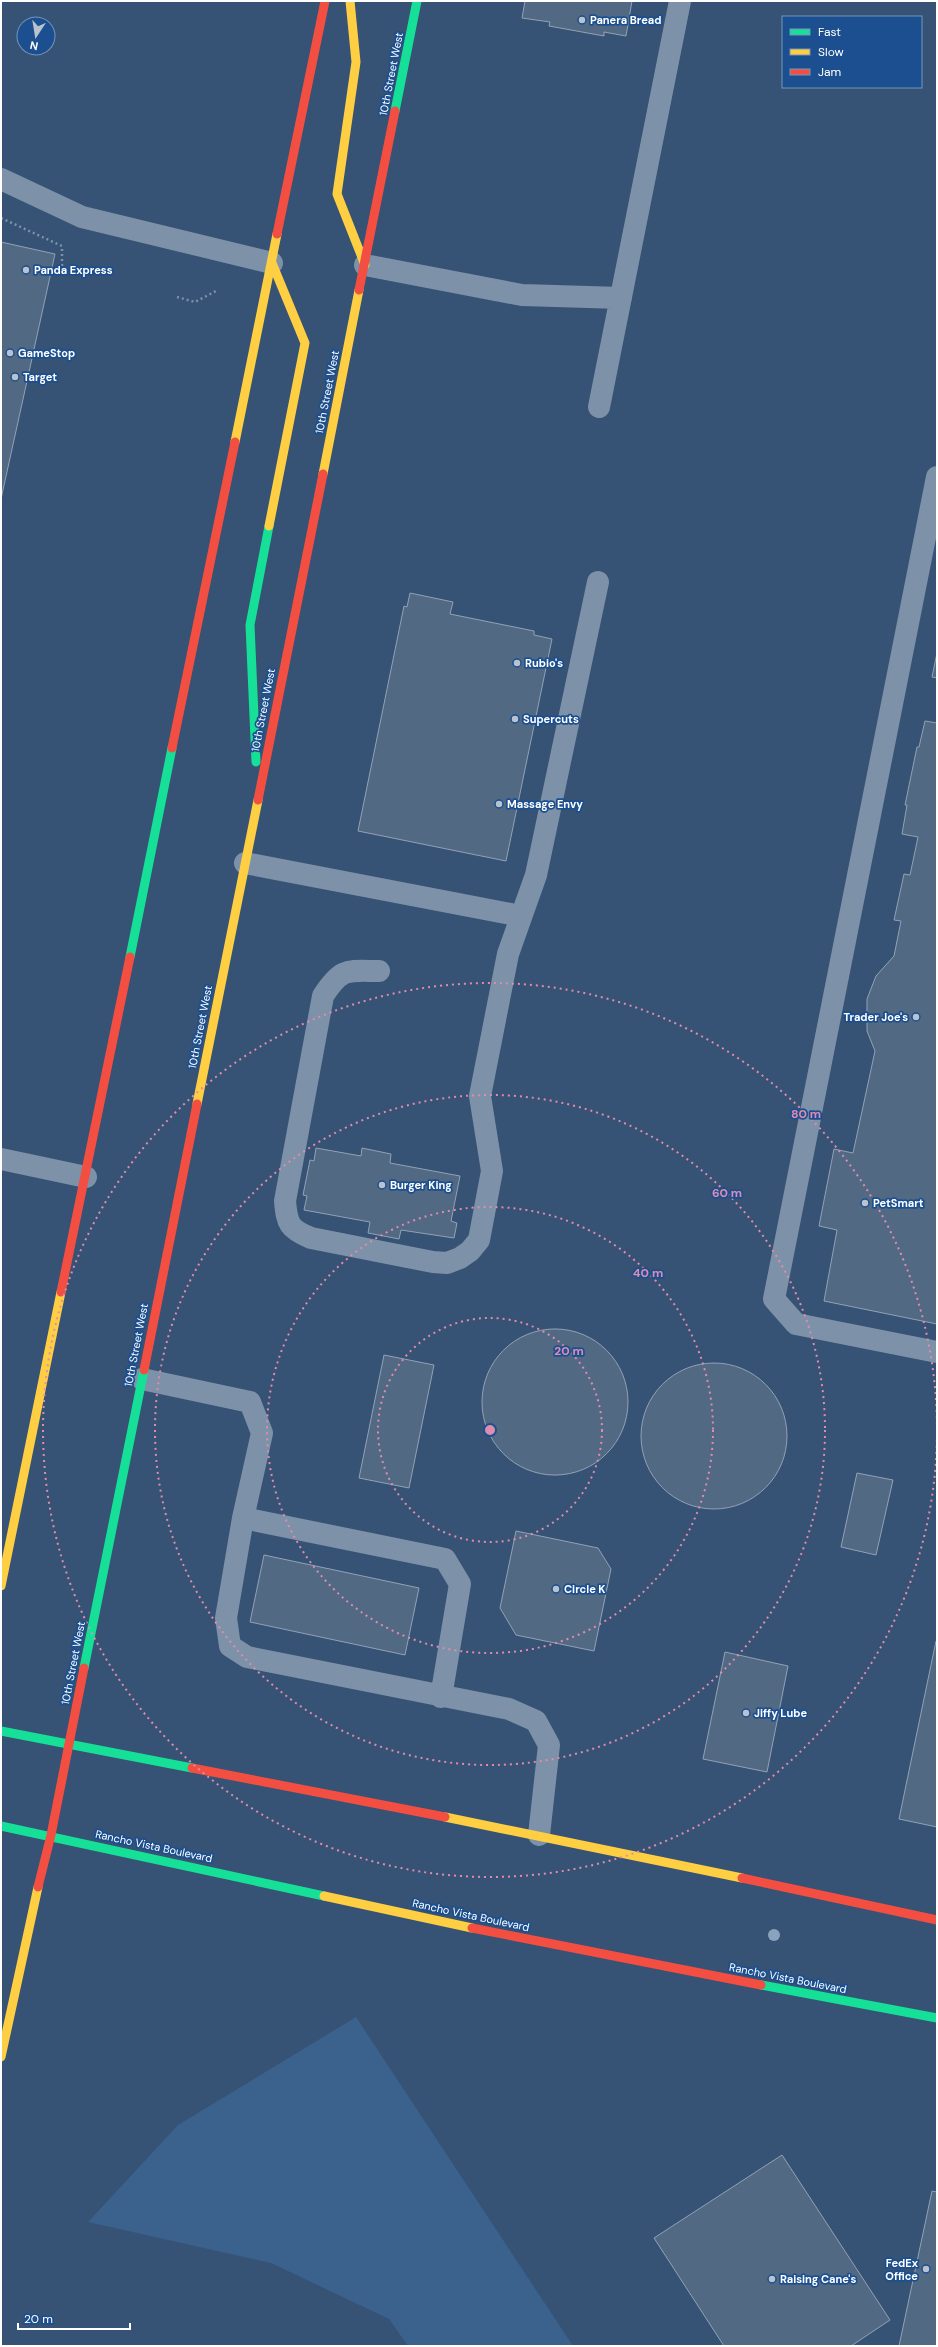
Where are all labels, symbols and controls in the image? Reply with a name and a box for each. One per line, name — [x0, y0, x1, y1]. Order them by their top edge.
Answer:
place label: Panera Bread — [590, 13, 661, 27]
marker: Panera Bread — [577, 15, 587, 25]
north arrow — [16, 16, 56, 56]
legend — [782, 16, 922, 88]
text: Fast — [818, 24, 841, 40]
street label: 10th Street West — [376, 31, 406, 117]
text: N — [29, 38, 39, 53]
text: Slow — [818, 44, 844, 60]
text: Jam — [818, 64, 841, 80]
place label: Panda Express — [34, 263, 113, 277]
marker: Panda Express — [21, 265, 31, 275]
place label: GameStop — [18, 346, 75, 360]
marker: GameStop — [5, 348, 15, 358]
street label: 10th Street West — [312, 349, 342, 435]
place label: Target — [23, 370, 57, 384]
marker: Target — [10, 372, 20, 382]
place label: Rubio's — [525, 656, 563, 670]
marker: Rubio's — [512, 658, 522, 668]
street label: 10th Street West — [248, 667, 278, 753]
place label: Supercuts — [523, 712, 579, 726]
marker: Supercuts — [510, 714, 520, 724]
place label: Massage Envy — [507, 797, 583, 811]
marker: Massage Envy — [494, 799, 504, 809]
street label: 10th Street West — [185, 984, 215, 1070]
place label: Trader Joe's — [843, 1010, 908, 1024]
marker: Trader Joe's — [911, 1012, 921, 1022]
text: 80 m — [791, 1106, 821, 1122]
place label: Burger King — [390, 1178, 452, 1192]
marker: Burger King — [377, 1180, 387, 1190]
text: 60 m — [712, 1185, 742, 1201]
place label: PetSmart — [873, 1196, 924, 1210]
marker: PetSmart — [860, 1198, 870, 1208]
text: 40 m — [633, 1265, 663, 1281]
street label: 10th Street West — [121, 1302, 151, 1388]
text: 20 m — [554, 1343, 584, 1359]
centre of rings — [483, 1423, 497, 1437]
place label: Circle K — [564, 1582, 606, 1596]
marker: Circle K — [551, 1584, 561, 1594]
street label: 10th Street West — [58, 1620, 88, 1706]
place label: Jiffy Lube — [754, 1706, 807, 1720]
marker: Jiffy Lube — [741, 1708, 751, 1718]
street label: Rancho Vista Boulevard — [94, 1827, 214, 1865]
street label: Rancho Vista Boulevard — [411, 1896, 531, 1934]
street label: Rancho Vista Boulevard — [728, 1960, 848, 1996]
place label: FedEx Office — [885, 2256, 919, 2283]
marker: FedEx Office — [921, 2264, 931, 2274]
place label: Raising Cane's — [780, 2272, 857, 2286]
marker: Raising Cane's — [767, 2274, 777, 2284]
scale bar — [18, 2305, 130, 2331]
text: 20 m — [24, 2311, 53, 2327]

